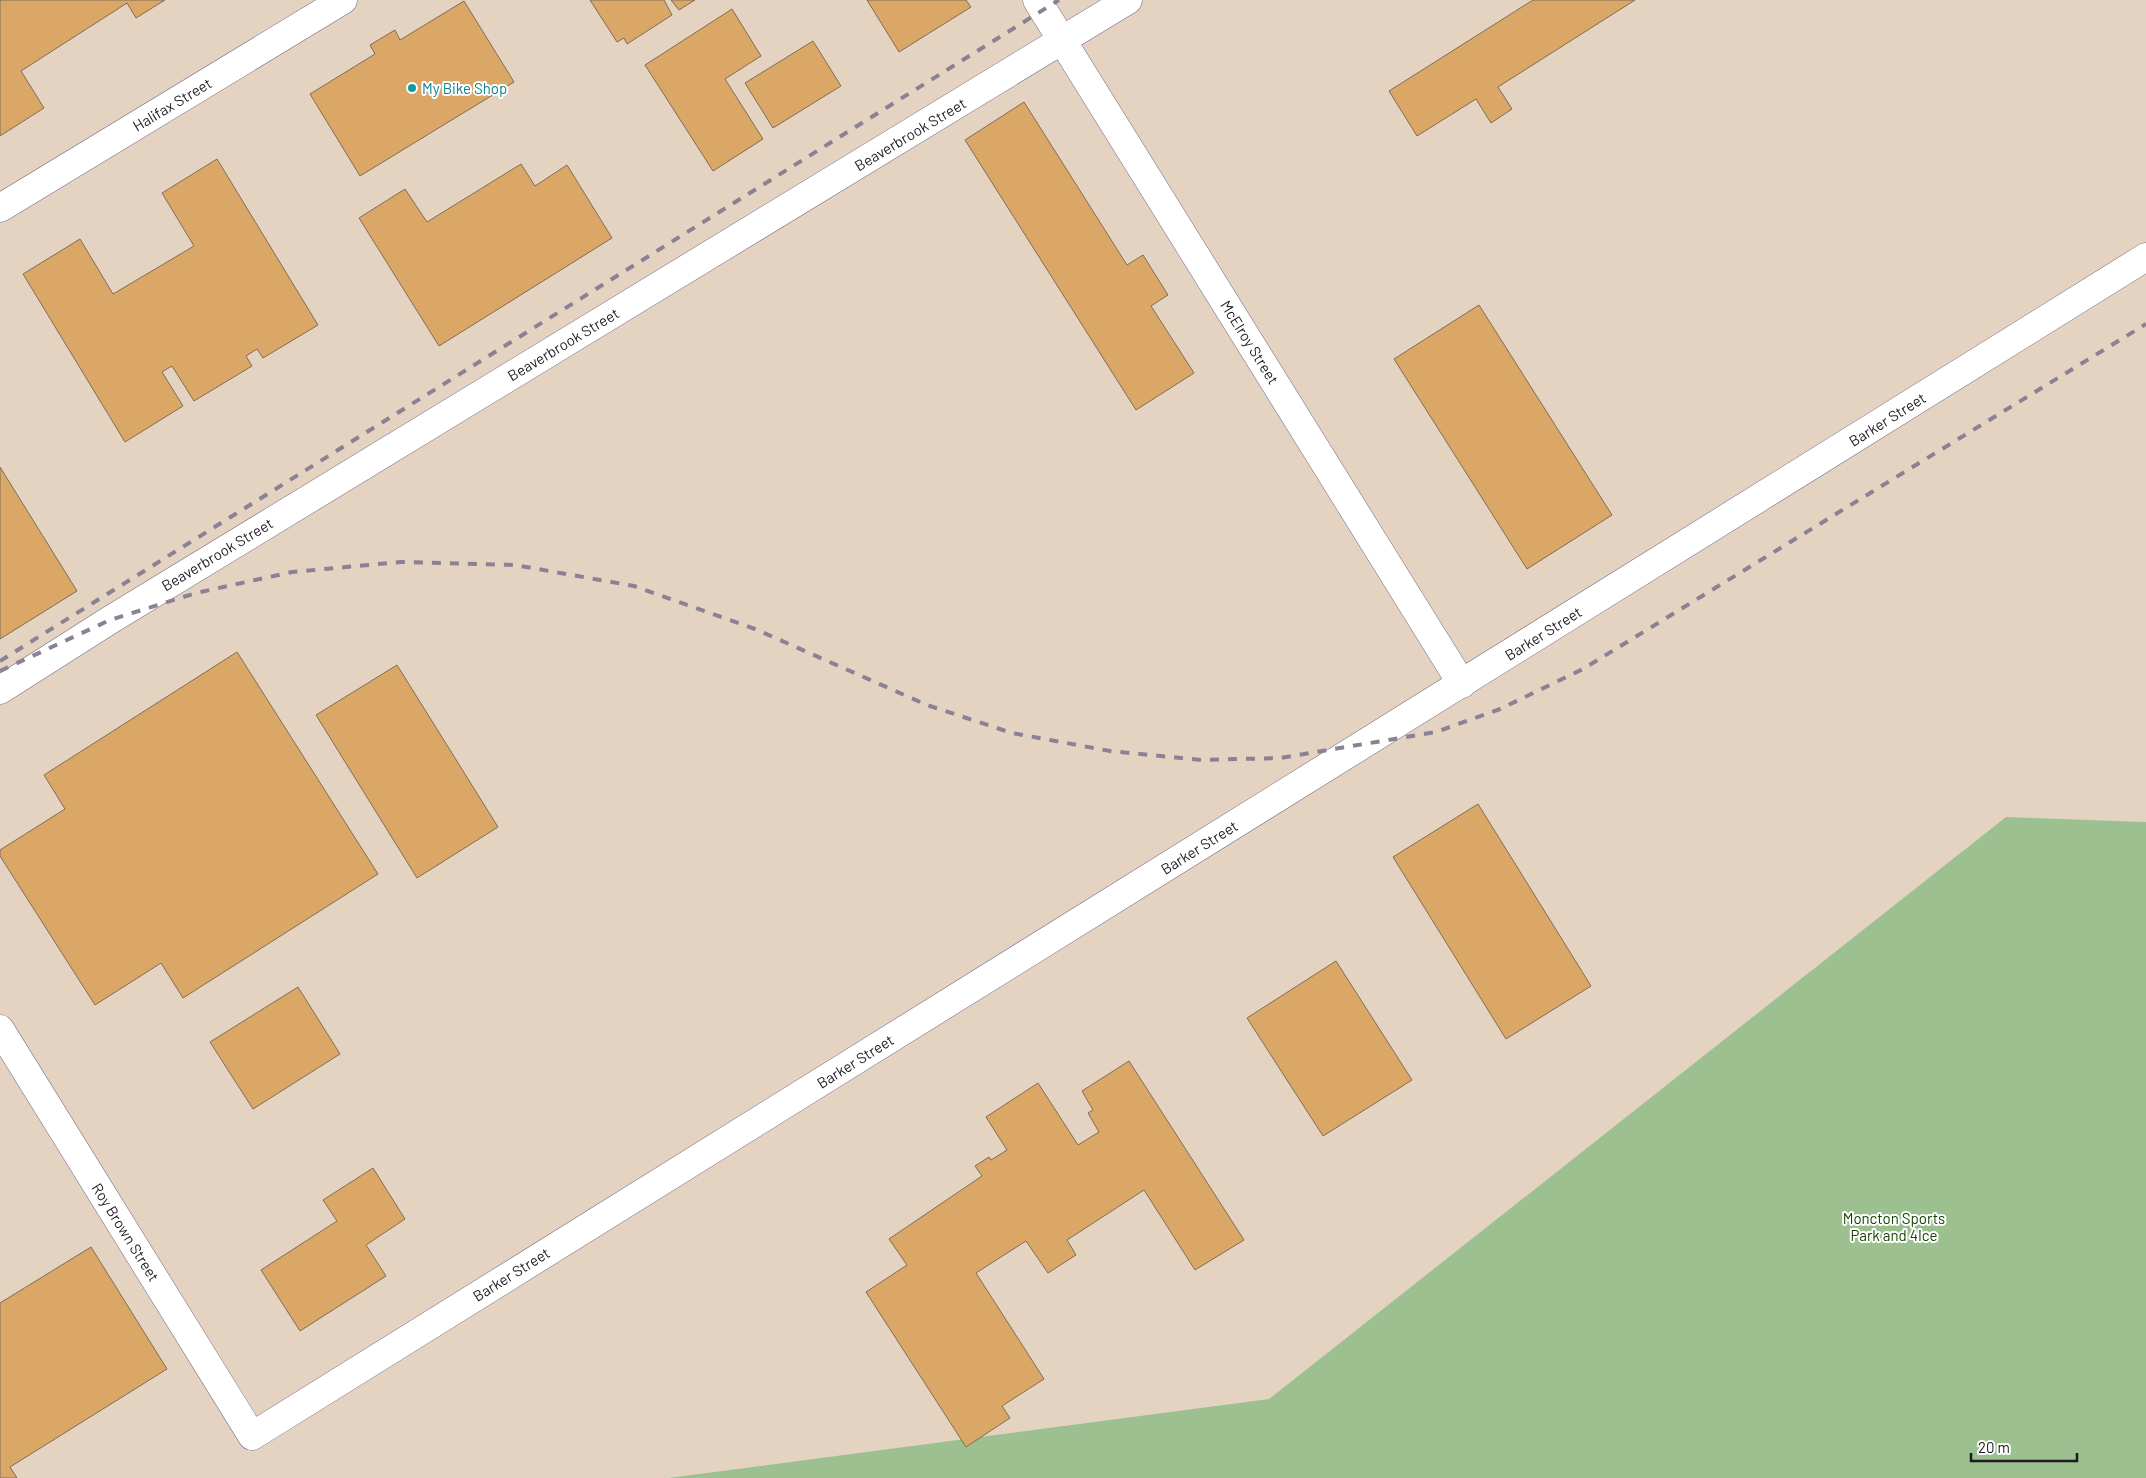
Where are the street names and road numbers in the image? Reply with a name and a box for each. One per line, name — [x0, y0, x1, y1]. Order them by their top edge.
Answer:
street label: Halifax Street — [129, 73, 215, 135]
street label: Beaverbrook Street — [851, 94, 969, 174]
street label: McElroy Street — [1217, 297, 1283, 387]
street label: Beaverbrook Street — [504, 304, 622, 384]
street label: Barker Street — [1845, 388, 1929, 450]
street label: Beaverbrook Street — [158, 514, 276, 594]
street label: Barker Street — [1501, 602, 1585, 664]
street label: Barker Street — [1157, 816, 1241, 878]
street label: Barker Street — [813, 1030, 897, 1092]
street label: Roy Brown Street — [89, 1180, 163, 1284]
street label: Barker Street — [469, 1243, 553, 1305]

